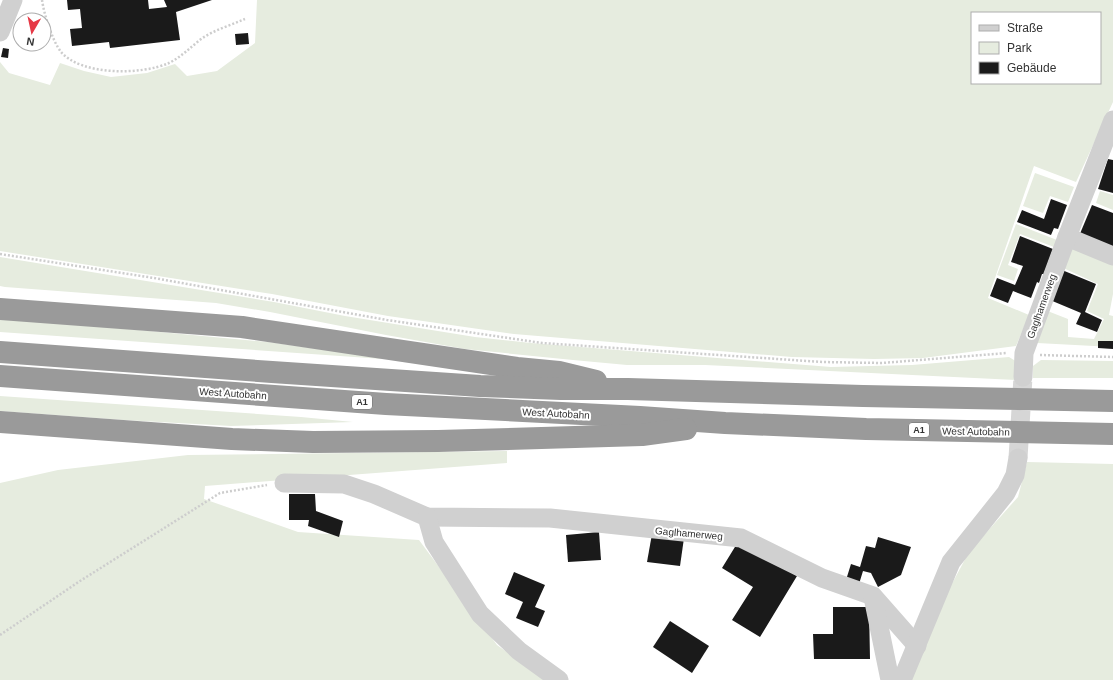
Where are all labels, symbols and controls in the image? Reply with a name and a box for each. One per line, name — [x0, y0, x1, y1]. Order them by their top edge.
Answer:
north arrow — [12, 12, 52, 52]
legend — [971, 12, 1101, 84]
text: Straße — [1007, 21, 1043, 35]
text: N — [26, 35, 35, 48]
text: Park — [1007, 41, 1033, 55]
text: Gebäude — [1007, 61, 1057, 75]
street label: Gaglhamerweg — [1025, 272, 1058, 340]
street label: West Autobahn — [199, 386, 267, 401]
road number: A1 — [352, 395, 372, 409]
street label: West Autobahn — [522, 406, 590, 421]
road number: A1 — [909, 423, 929, 437]
street label: West Autobahn — [942, 425, 1010, 438]
street label: Gaglhamerweg — [655, 525, 723, 542]

